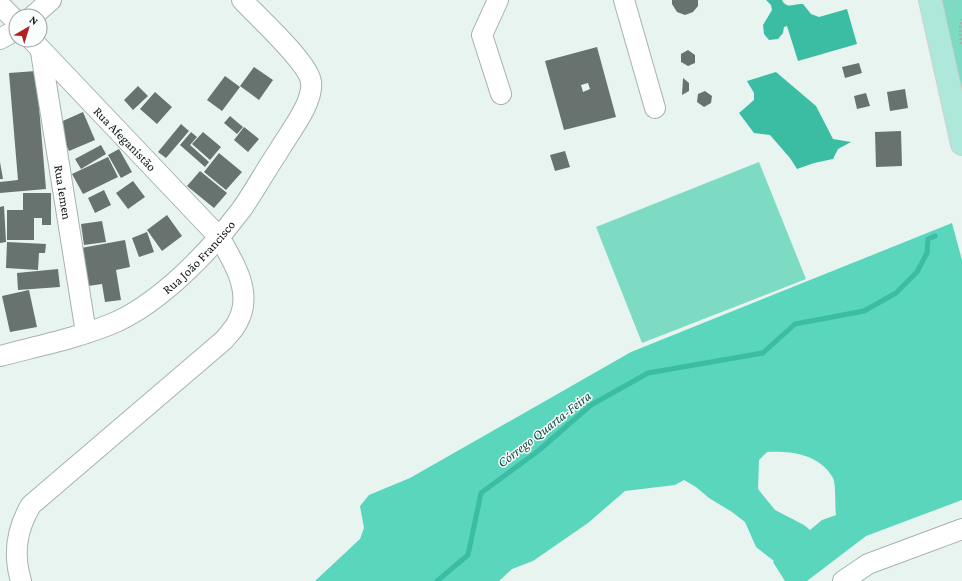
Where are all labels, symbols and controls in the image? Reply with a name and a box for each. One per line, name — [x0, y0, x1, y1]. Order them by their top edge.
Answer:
north arrow — [8, 8, 48, 48]
text: N — [28, 13, 41, 27]
street label: Rua Afeganistão — [91, 104, 159, 174]
street label: Rua Iemen — [52, 164, 75, 221]
street label: Rua João Francisco — [159, 217, 238, 297]
water label: Córrego Quarta-Feira — [494, 387, 594, 470]

